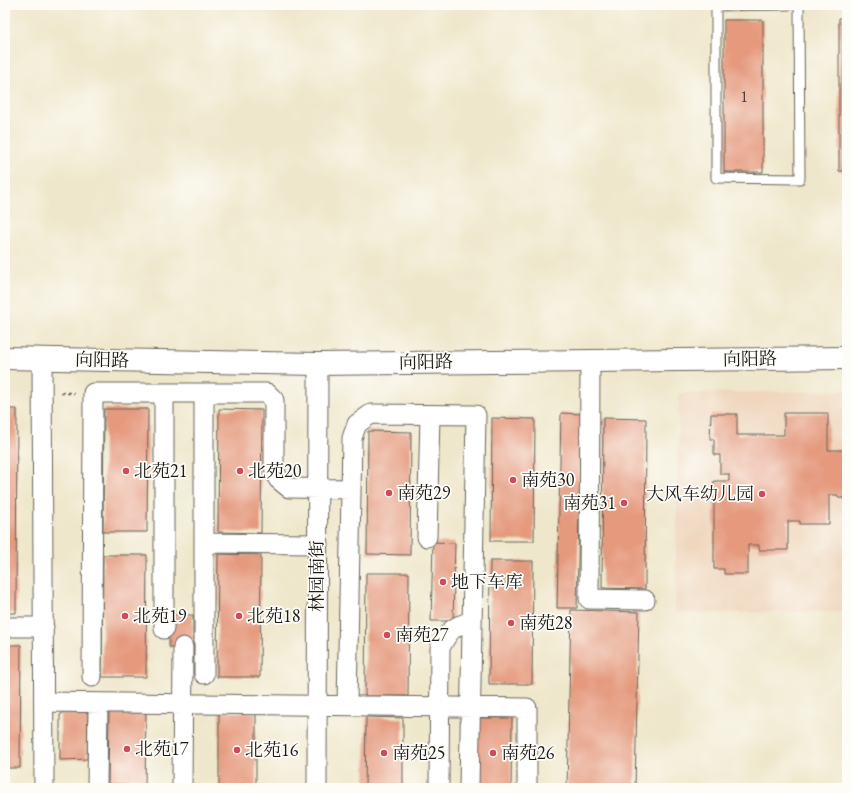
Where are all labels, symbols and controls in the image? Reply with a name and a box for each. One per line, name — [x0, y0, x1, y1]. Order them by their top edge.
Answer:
house number: 1 — [740, 86, 748, 107]
street label: 向阳路 — [723, 347, 777, 370]
street label: 向阳路 — [75, 348, 129, 371]
street label: 向阳路 — [399, 350, 453, 373]
place label: 北苑21 — [134, 459, 187, 482]
place label: 北苑20 — [248, 459, 302, 482]
marker: 北苑21 — [121, 466, 131, 476]
marker: 北苑20 — [235, 466, 245, 476]
place label: 南苑30 — [521, 468, 575, 491]
marker: 南苑30 — [508, 475, 518, 485]
place label: 南苑29 — [397, 481, 451, 504]
place label: 大风车幼儿园 — [646, 482, 754, 505]
marker: 南苑29 — [384, 488, 394, 498]
marker: 大风车幼儿园 — [757, 489, 767, 499]
place label: 南苑31 — [563, 491, 616, 514]
marker: 南苑31 — [619, 498, 629, 508]
street label: 林园南街 — [305, 540, 328, 612]
place label: 地下车库 — [451, 570, 523, 593]
marker: 地下车库 — [438, 577, 448, 587]
place label: 北苑19 — [133, 604, 187, 627]
place label: 北苑18 — [247, 604, 300, 627]
marker: 北苑19 — [120, 611, 130, 621]
marker: 北苑18 — [234, 611, 244, 621]
place label: 南苑28 — [519, 611, 572, 634]
marker: 南苑28 — [506, 618, 516, 628]
place label: 南苑27 — [395, 623, 449, 646]
marker: 南苑27 — [382, 630, 392, 640]
place label: 北苑17 — [135, 737, 189, 760]
place label: 北苑16 — [245, 738, 299, 761]
place label: 南苑25 — [392, 741, 445, 764]
place label: 南苑26 — [501, 741, 555, 764]
marker: 北苑17 — [122, 744, 132, 754]
marker: 北苑16 — [232, 745, 242, 755]
marker: 南苑25 — [379, 748, 389, 758]
marker: 南苑26 — [488, 748, 498, 758]

